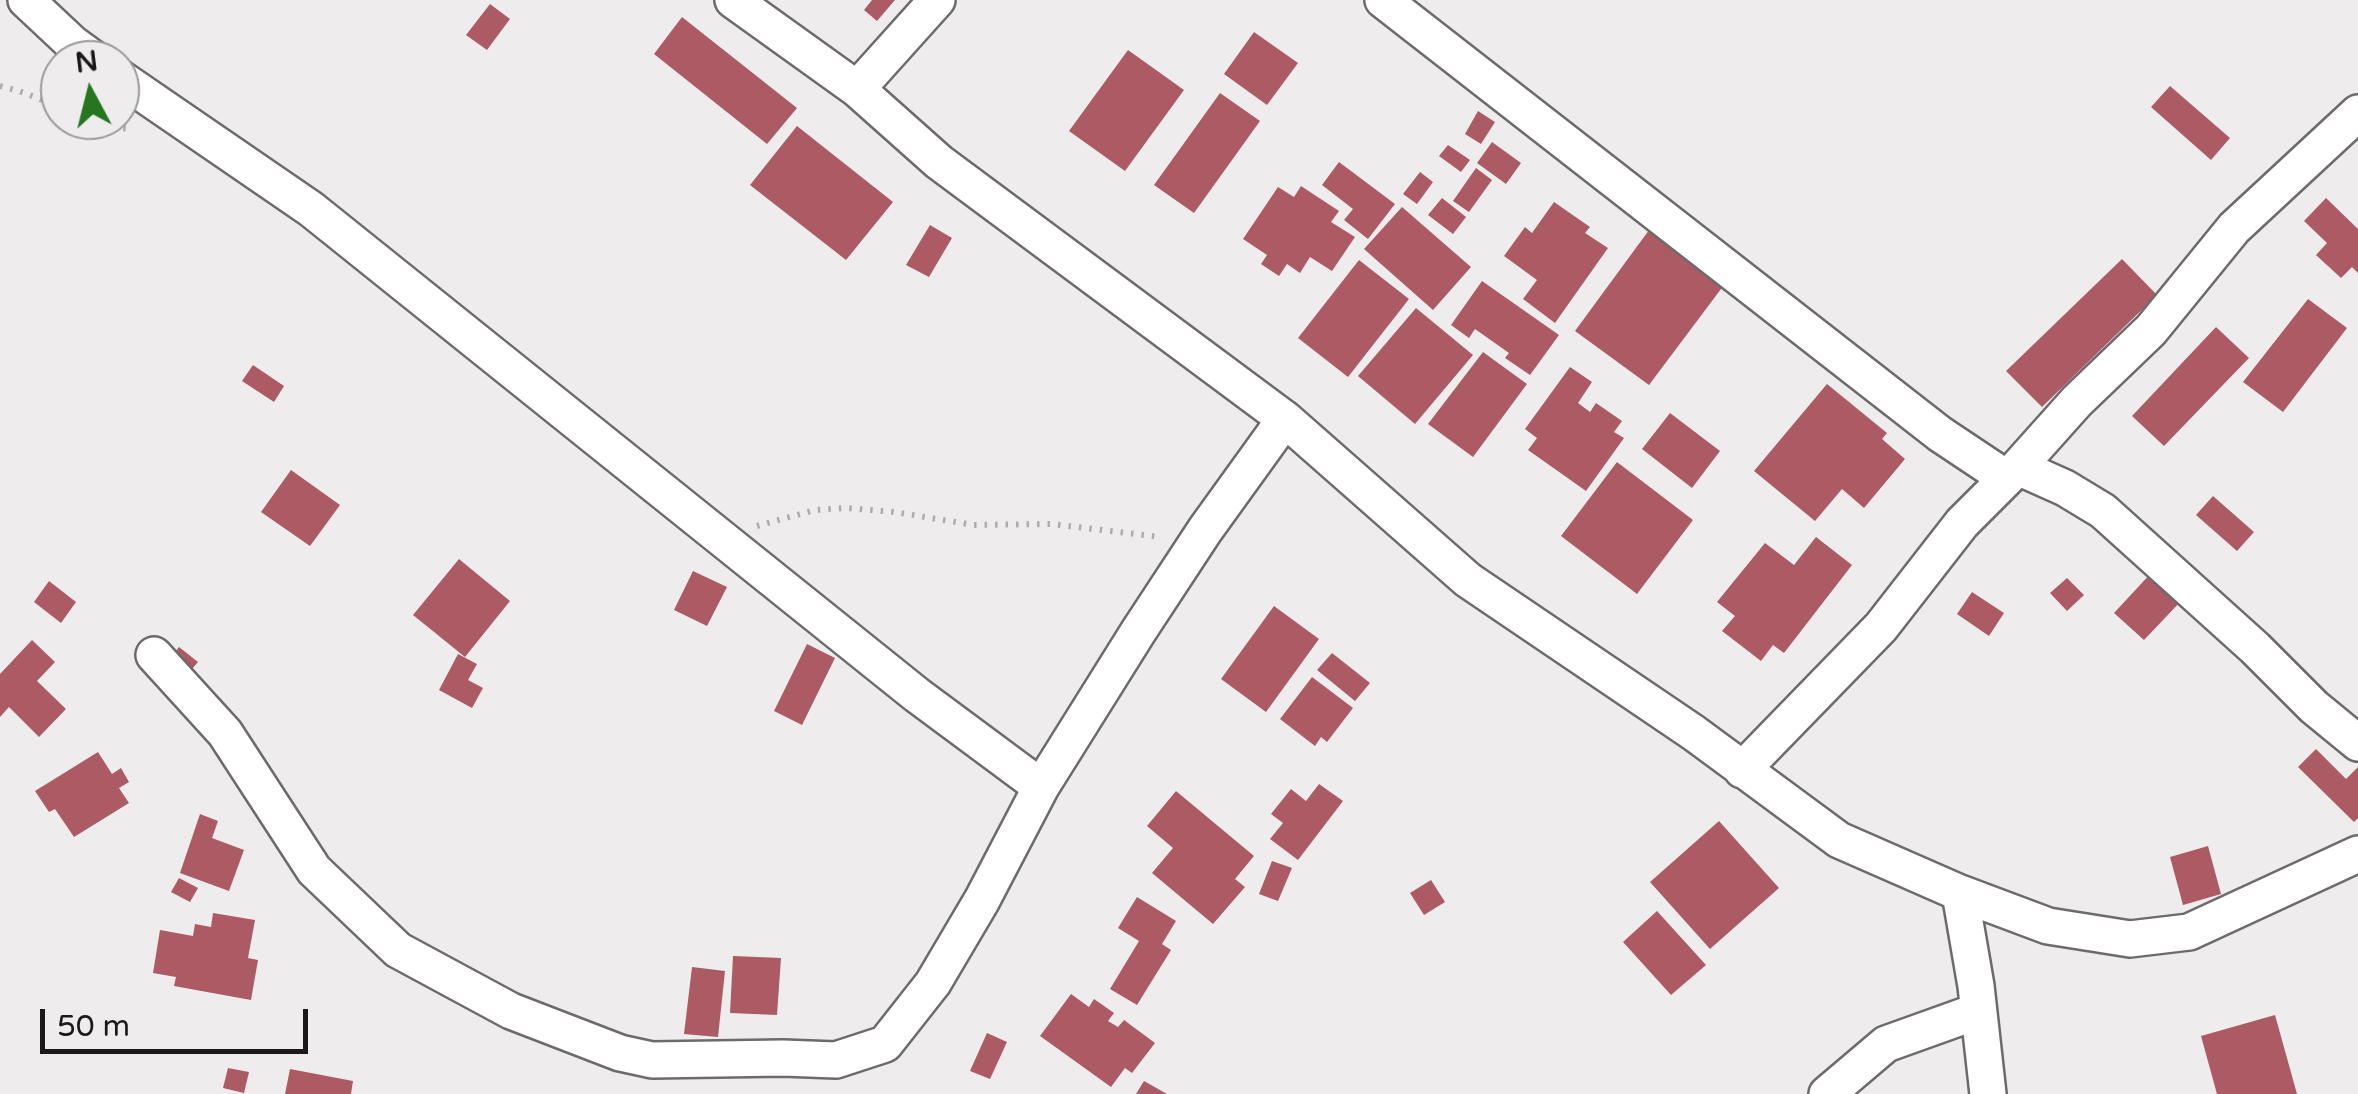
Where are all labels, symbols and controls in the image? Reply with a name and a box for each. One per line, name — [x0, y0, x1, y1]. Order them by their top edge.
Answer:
north arrow — [40, 40, 140, 140]
text: N — [73, 44, 100, 80]
scale bar — [45, 989, 312, 1051]
text: 50 m — [57, 1008, 130, 1045]

